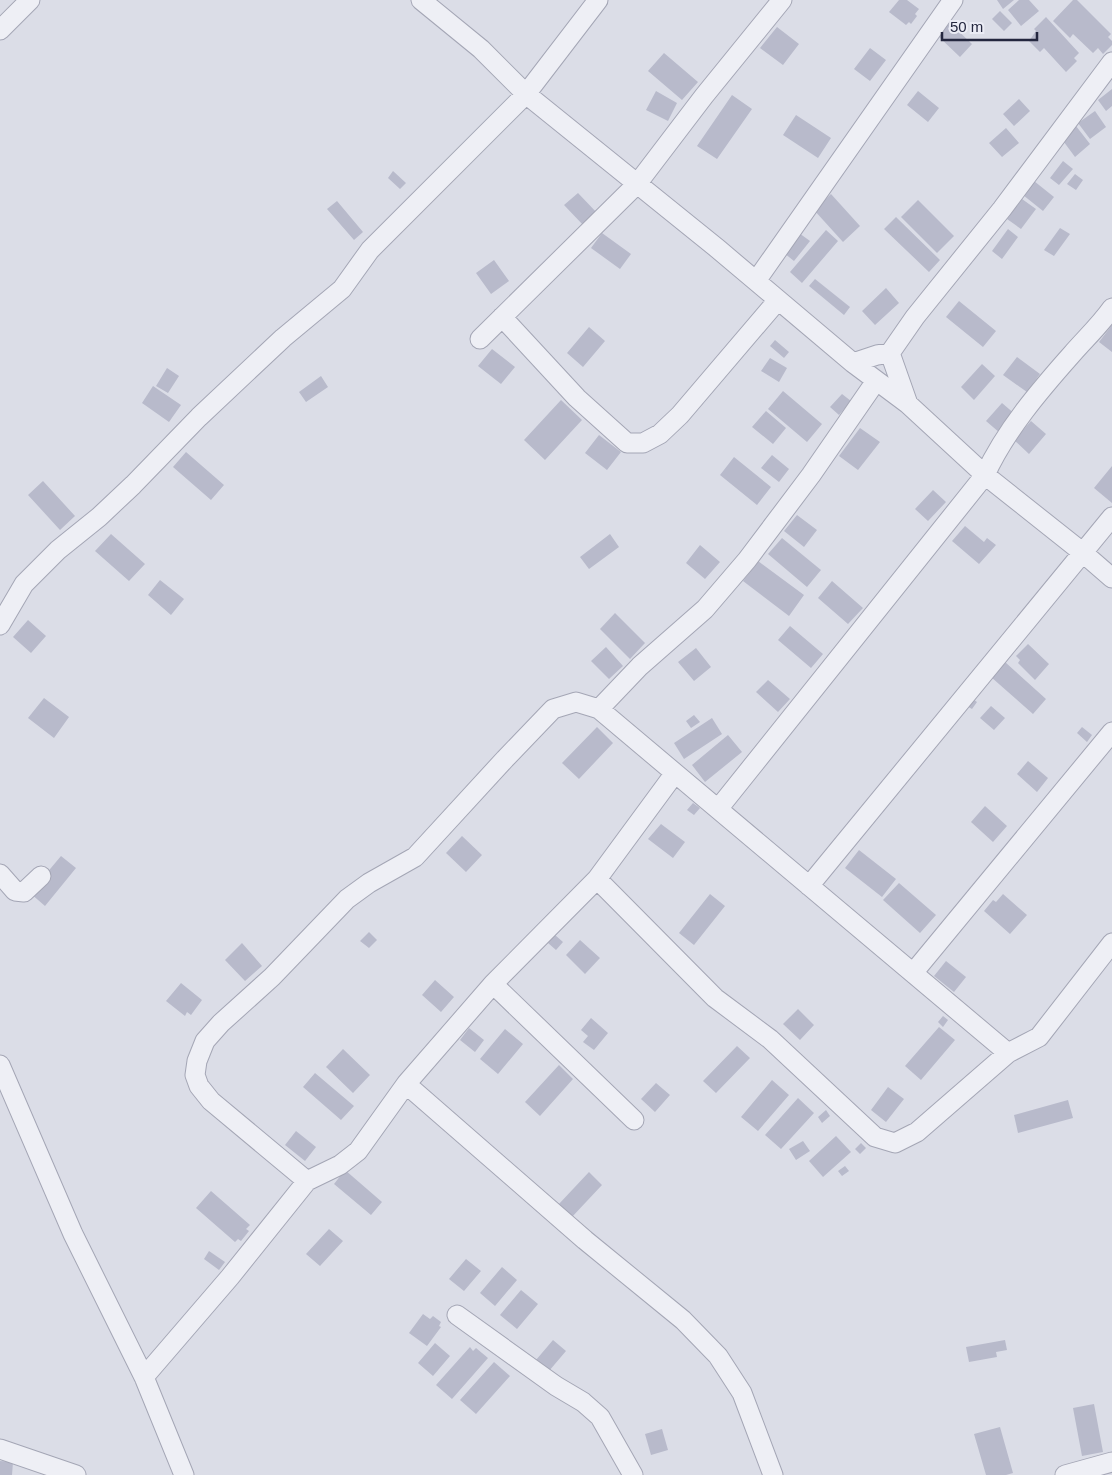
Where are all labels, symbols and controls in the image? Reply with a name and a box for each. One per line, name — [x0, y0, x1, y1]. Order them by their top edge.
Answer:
scale bar — [942, 10, 1037, 42]
text: 50 m — [950, 18, 983, 35]

